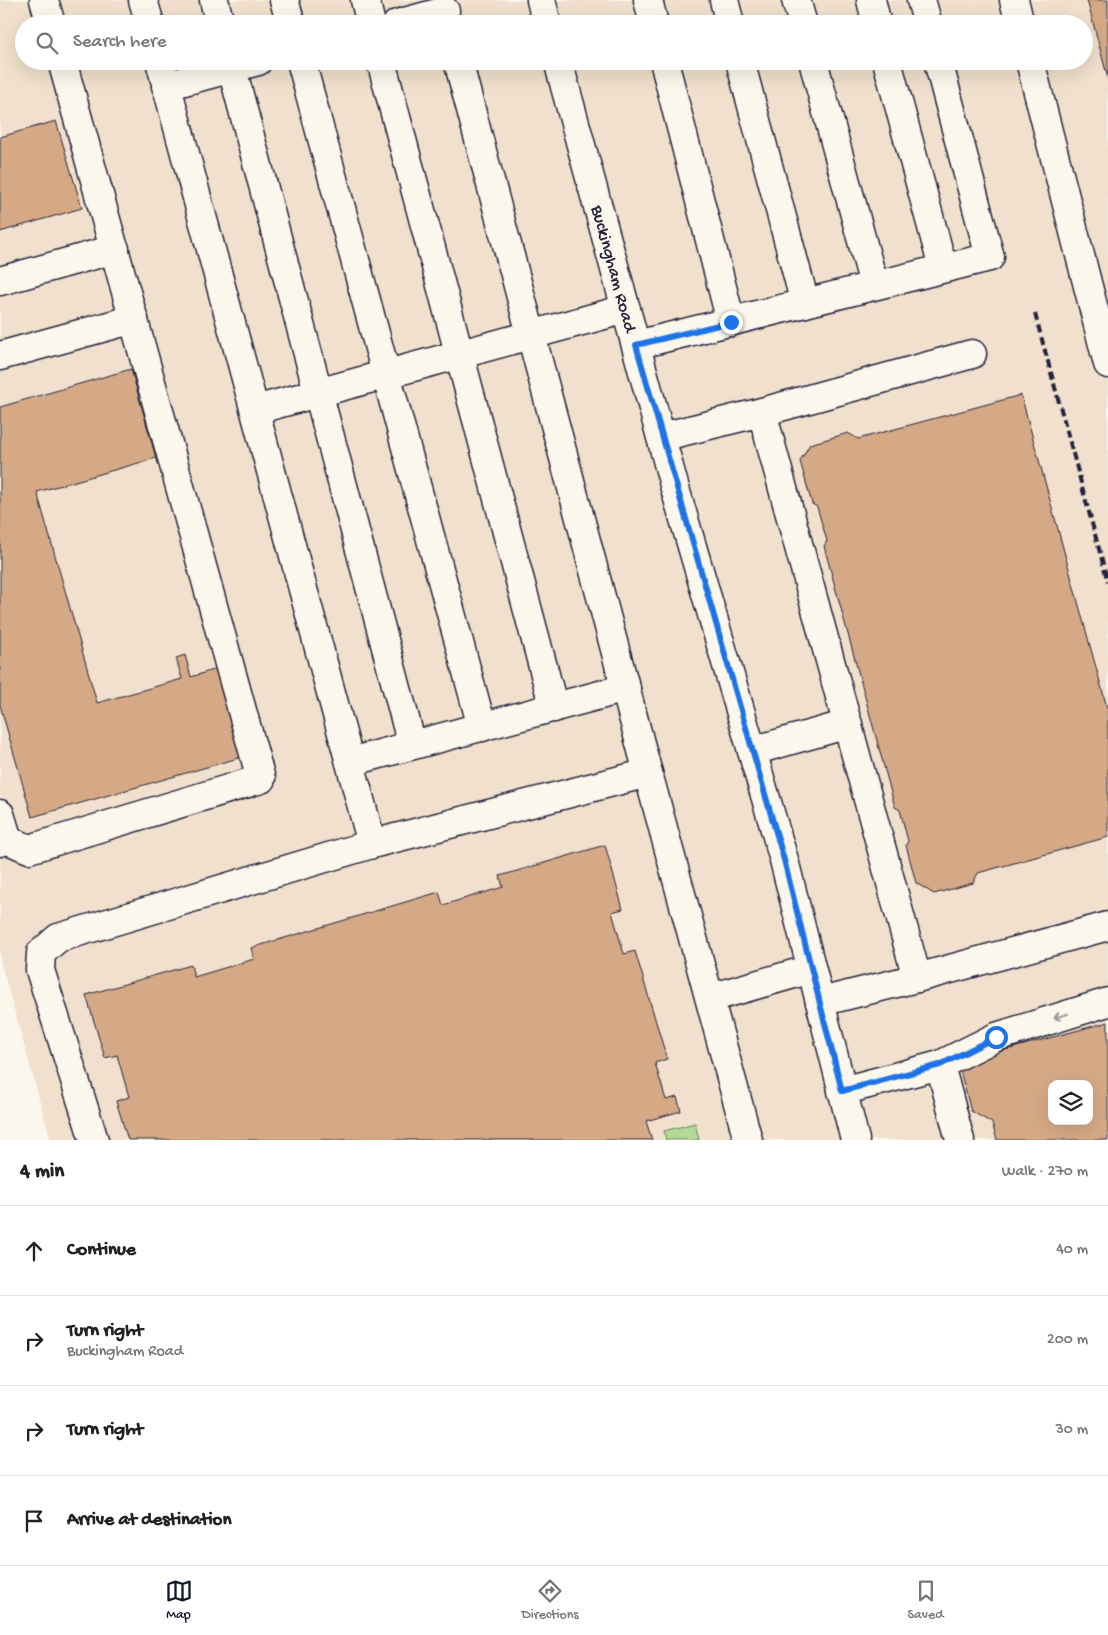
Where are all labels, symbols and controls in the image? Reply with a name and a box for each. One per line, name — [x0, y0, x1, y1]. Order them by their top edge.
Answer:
search box — [15, 15, 1093, 70]
icon: search — [33, 29, 61, 57]
text: Search here — [73, 31, 167, 54]
street label: Buckingham Road — [585, 202, 640, 336]
route end — [720, 311, 743, 334]
one-way arrow — [1054, 1012, 1070, 1022]
route start — [985, 1026, 1008, 1049]
map controls — [1048, 1080, 1093, 1125]
button: layers — [1048, 1080, 1093, 1125]
text: 4 min — [20, 1160, 64, 1185]
text: Walk · 270 m — [1002, 1163, 1088, 1182]
icon: ahead — [20, 1237, 48, 1265]
text: Continue — [67, 1239, 136, 1262]
text: 40 m — [1056, 1241, 1088, 1260]
text: Turn right — [67, 1320, 143, 1343]
icon: right — [20, 1327, 48, 1355]
text: 200 m — [1047, 1331, 1088, 1350]
text: Buckingham Road — [67, 1343, 183, 1362]
icon: right — [20, 1417, 48, 1445]
text: Turn right — [67, 1419, 143, 1442]
text: 30 m — [1055, 1421, 1088, 1440]
icon: arrive — [20, 1507, 48, 1535]
text: Arrive at destination — [67, 1509, 231, 1532]
tab: Map — [165, 1577, 193, 1624]
tab: Directions — [522, 1577, 579, 1624]
tab: Saved — [908, 1577, 943, 1624]

